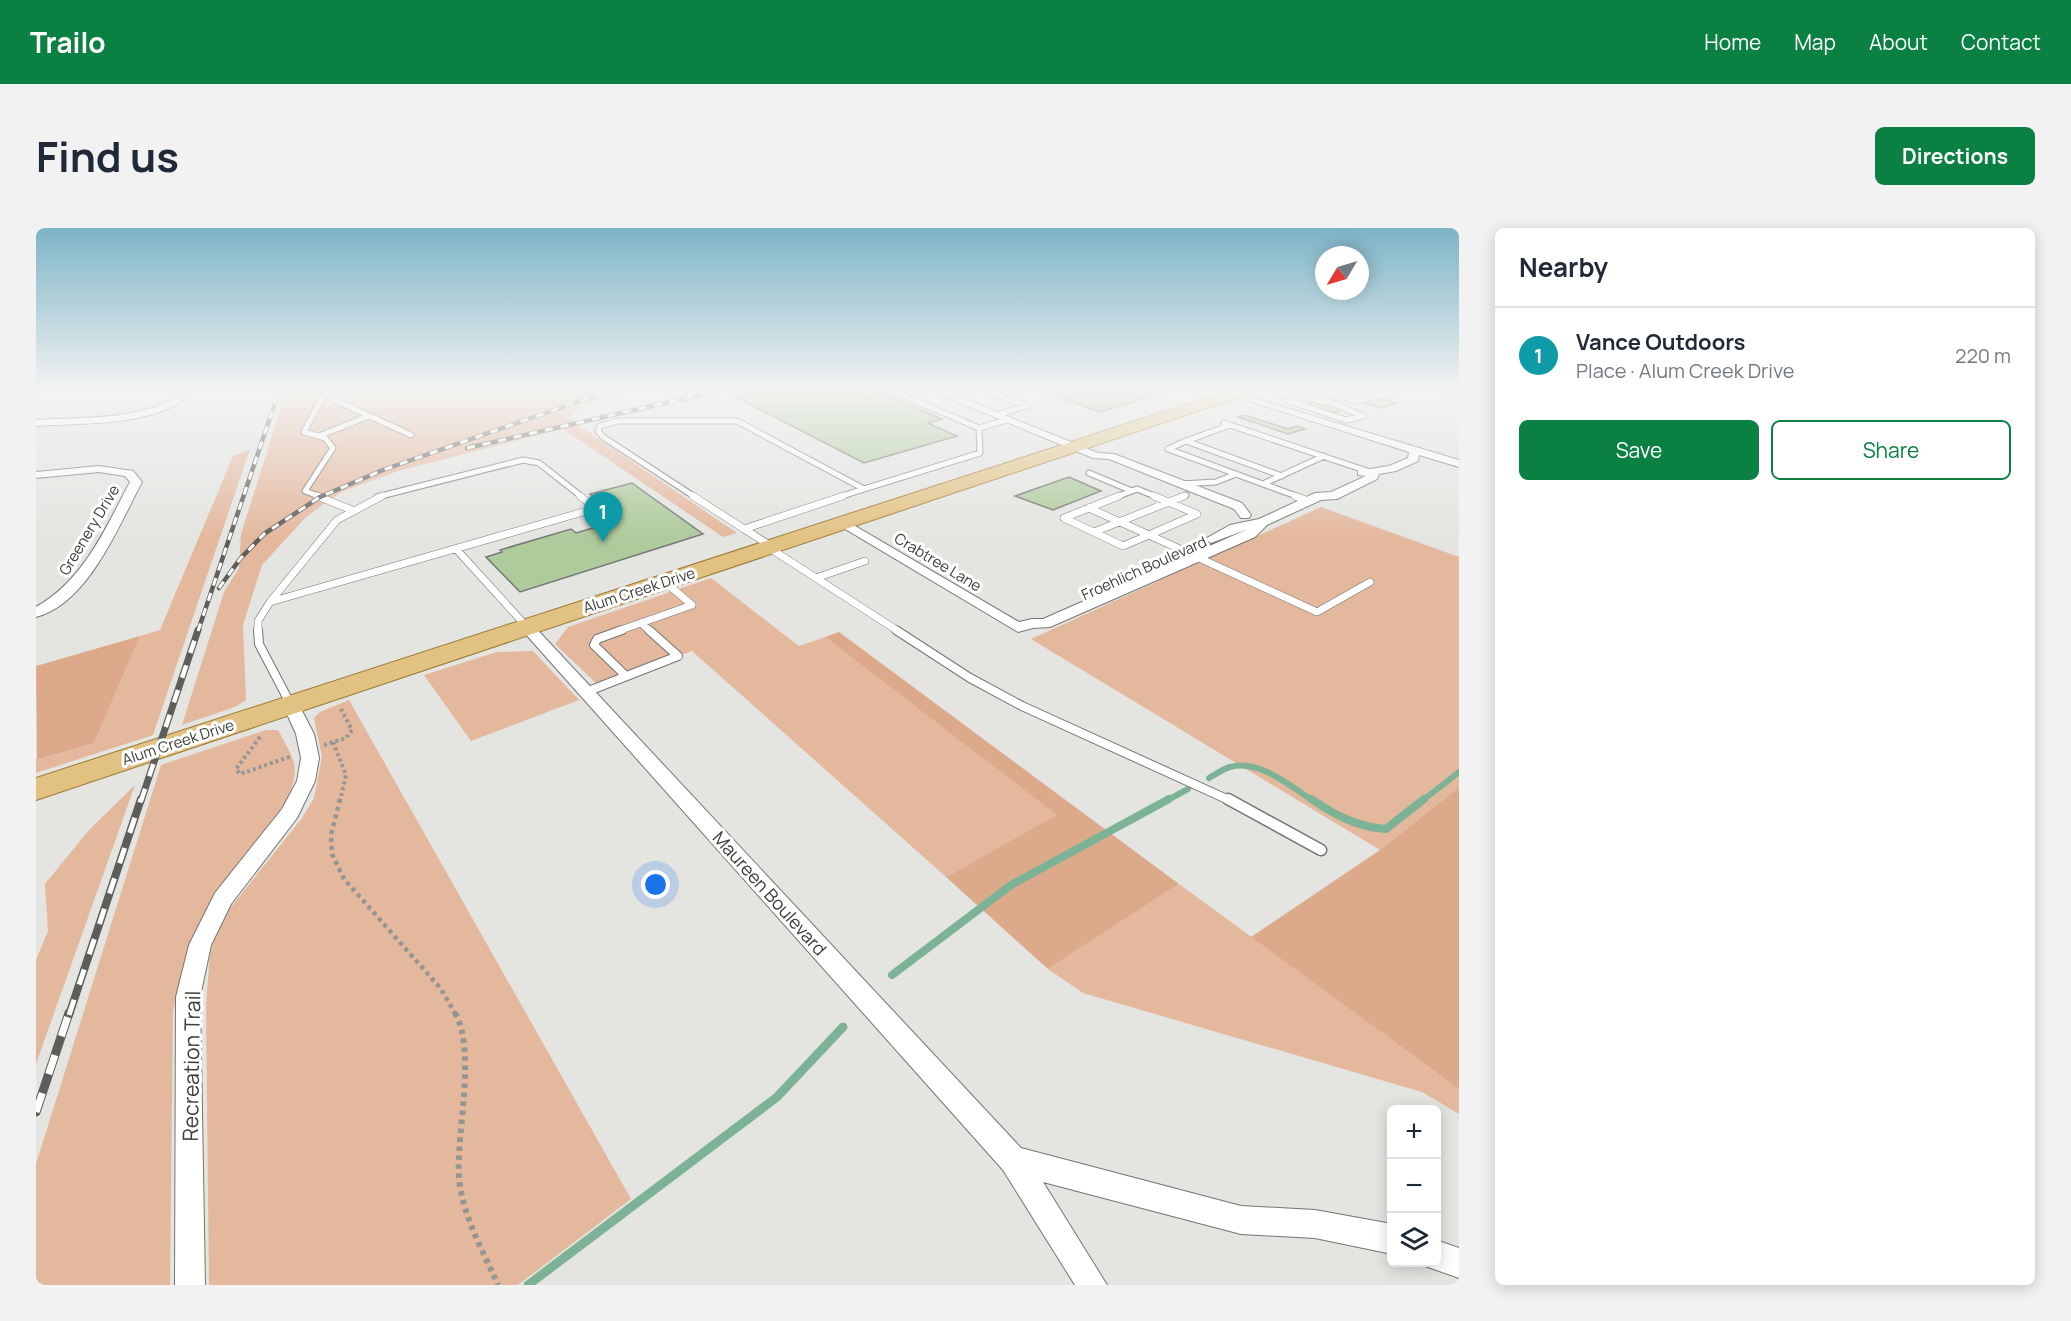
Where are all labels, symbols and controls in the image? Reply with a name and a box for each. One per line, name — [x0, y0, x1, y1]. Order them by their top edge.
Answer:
text: Trailo — [30, 23, 106, 61]
text: Home — [1704, 28, 1761, 56]
text: Map — [1794, 28, 1836, 56]
text: About — [1869, 28, 1928, 56]
text: Contact — [1961, 28, 2041, 56]
text: Find us — [36, 127, 179, 185]
button: Directions — [1875, 127, 2035, 185]
north arrow — [1315, 246, 1369, 300]
text: Nearby — [1519, 249, 1608, 285]
text: Vance Outdoors — [1576, 327, 1746, 357]
text: 1 — [1534, 342, 1543, 369]
text: 220 m — [1955, 342, 2011, 369]
text: Place · Alum Creek Drive — [1576, 357, 1794, 384]
button: Save — [1519, 420, 1759, 480]
button: Share — [1771, 420, 2011, 480]
street label: Greenery Drive — [54, 481, 124, 579]
pin: 1 — [584, 492, 622, 542]
street label: Crabtree Lane — [890, 528, 986, 596]
street label: Froehlich Boulevard — [1078, 531, 1210, 605]
street label: Alum Creek Drive — [580, 562, 698, 618]
street label: Alum Creek Drive — [119, 714, 237, 770]
street label: Maureen Boulevard — [708, 826, 832, 960]
your location — [641, 870, 670, 899]
street label: Recreation Trail — [176, 990, 206, 1142]
map controls — [1387, 1105, 1441, 1267]
button: + — [1387, 1105, 1441, 1159]
button: − — [1387, 1159, 1441, 1213]
button: layers — [1387, 1213, 1441, 1267]

